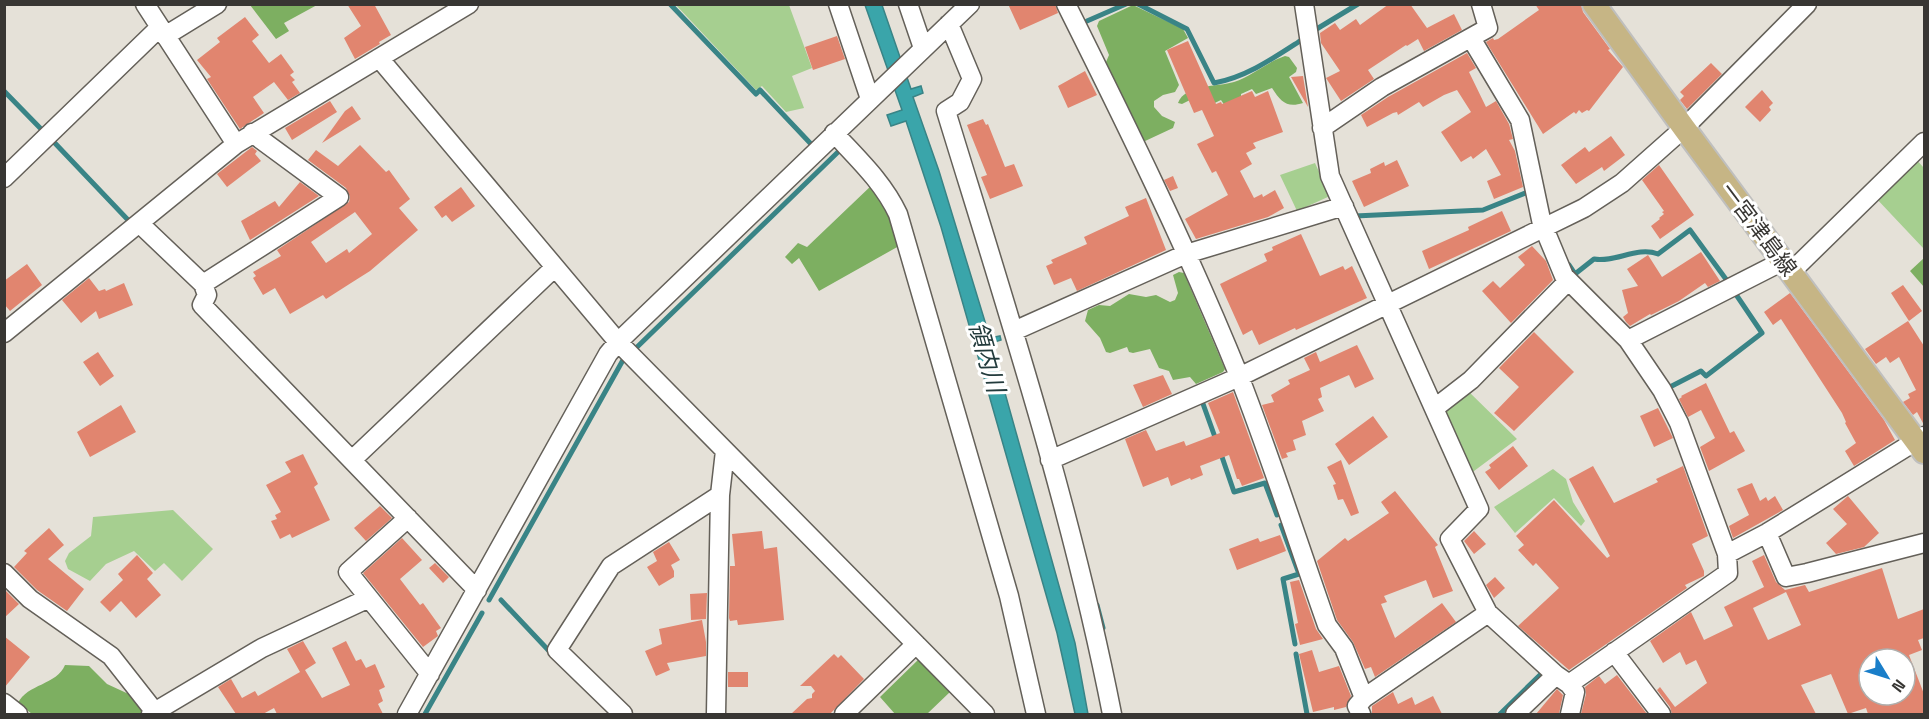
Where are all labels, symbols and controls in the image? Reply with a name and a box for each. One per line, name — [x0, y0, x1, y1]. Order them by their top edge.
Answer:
street label: 一宮津島線 — [1715, 177, 1803, 281]
water label: 領内川 — [962, 318, 1013, 399]
north arrow — [1857, 647, 1917, 707]
text: N — [1887, 675, 1910, 697]

